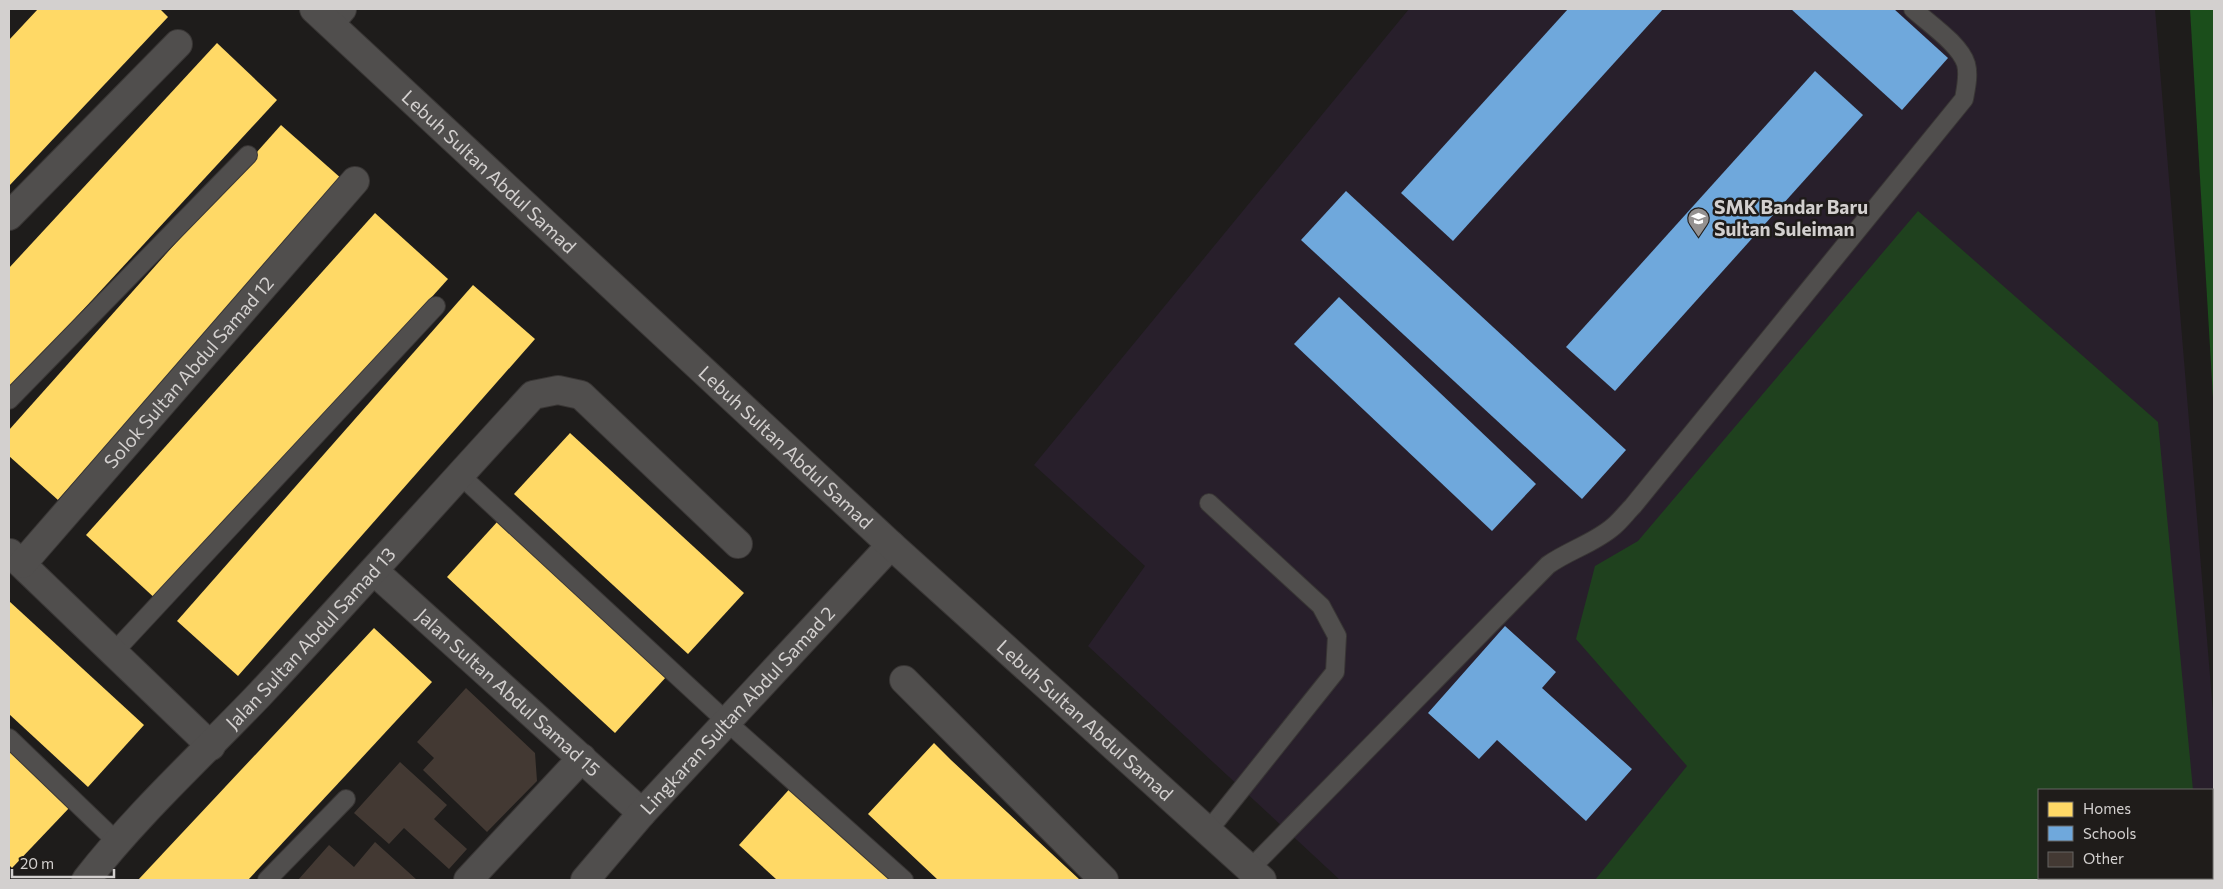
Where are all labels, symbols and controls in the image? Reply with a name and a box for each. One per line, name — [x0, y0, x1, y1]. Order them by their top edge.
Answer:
street label: Lebuh Sultan Abdul Samad — [398, 85, 581, 258]
place label: SMK Bandar Baru Sultan Suleiman — [1714, 195, 1868, 240]
school or university icon: SMK Bandar Baru Sultan Suleiman — [1686, 206, 1710, 237]
street label: Solok Sultan Abdul Samad 12 — [99, 271, 278, 473]
street label: Lebuh Sultan Abdul Samad — [694, 360, 878, 533]
street label: Jalan Sultan Abdul Samad 13 — [220, 542, 400, 734]
street label: Lingkaran Sultan Abdul Samad 2 — [635, 601, 839, 819]
street label: Jalan Sultan Abdul Samad 15 — [412, 603, 605, 781]
street label: Lebuh Sultan Abdul Samad — [993, 634, 1178, 805]
legend — [2038, 789, 2213, 879]
text: Homes — [2083, 799, 2131, 817]
text: Schools — [2083, 824, 2137, 842]
scale bar — [12, 846, 115, 878]
text: Other — [2083, 849, 2124, 867]
text: 20 m — [20, 854, 54, 872]

